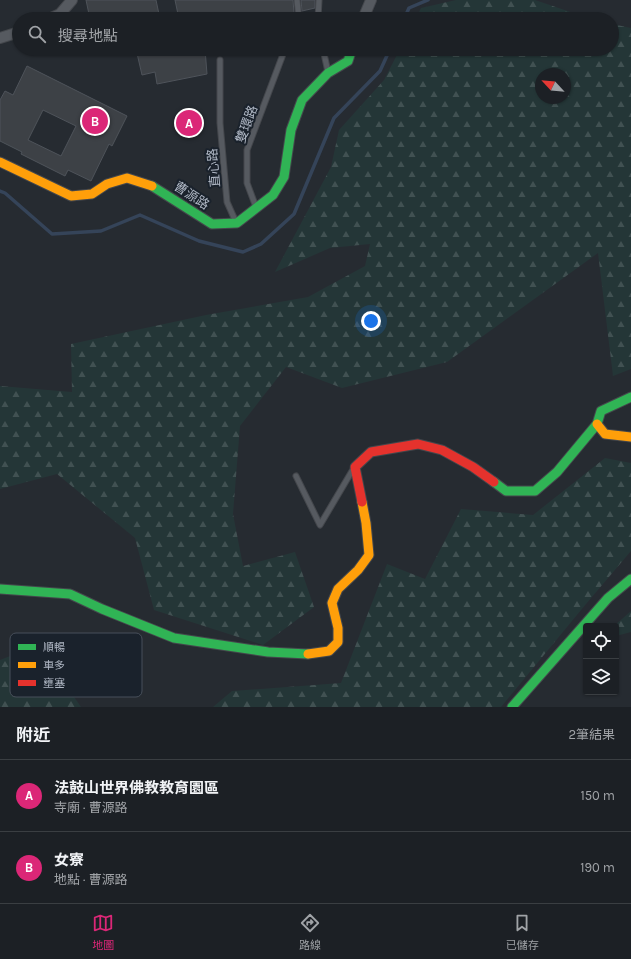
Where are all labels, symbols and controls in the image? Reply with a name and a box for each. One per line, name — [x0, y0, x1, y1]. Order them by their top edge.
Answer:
search box — [12, 12, 619, 56]
icon: search — [26, 23, 48, 45]
text: 搜尋地點 — [58, 27, 118, 45]
north arrow — [535, 68, 571, 104]
street label: 雙環路 — [233, 103, 260, 145]
pin: B — [82, 106, 108, 136]
pin: A — [176, 108, 202, 138]
street label: 直心路 — [204, 148, 223, 188]
street label: 曹源路 — [171, 179, 212, 212]
your location — [361, 311, 381, 331]
map controls — [583, 623, 619, 695]
button: locate — [583, 623, 619, 659]
legend — [10, 633, 142, 697]
text: 順暢 — [43, 641, 65, 654]
text: 車多 — [43, 659, 65, 672]
button: layers — [583, 659, 619, 695]
text: 壅塞 — [43, 677, 65, 690]
text: 附近 — [16, 725, 50, 745]
text: 2筆結果 — [568, 727, 615, 742]
text: 法鼓山世界佛教教育園區 — [54, 779, 219, 797]
text: A — [25, 788, 33, 803]
text: 150 m — [580, 788, 615, 803]
text: 寺廟 · 曹源路 — [54, 800, 128, 815]
text: 女寮 — [54, 851, 84, 869]
text: B — [25, 860, 33, 875]
text: 190 m — [580, 860, 615, 875]
text: 地點 · 曹源路 — [54, 872, 128, 887]
tab: 地圖 — [92, 912, 114, 952]
tab: 路線 — [299, 912, 321, 952]
tab: 已儲存 — [506, 912, 539, 952]

